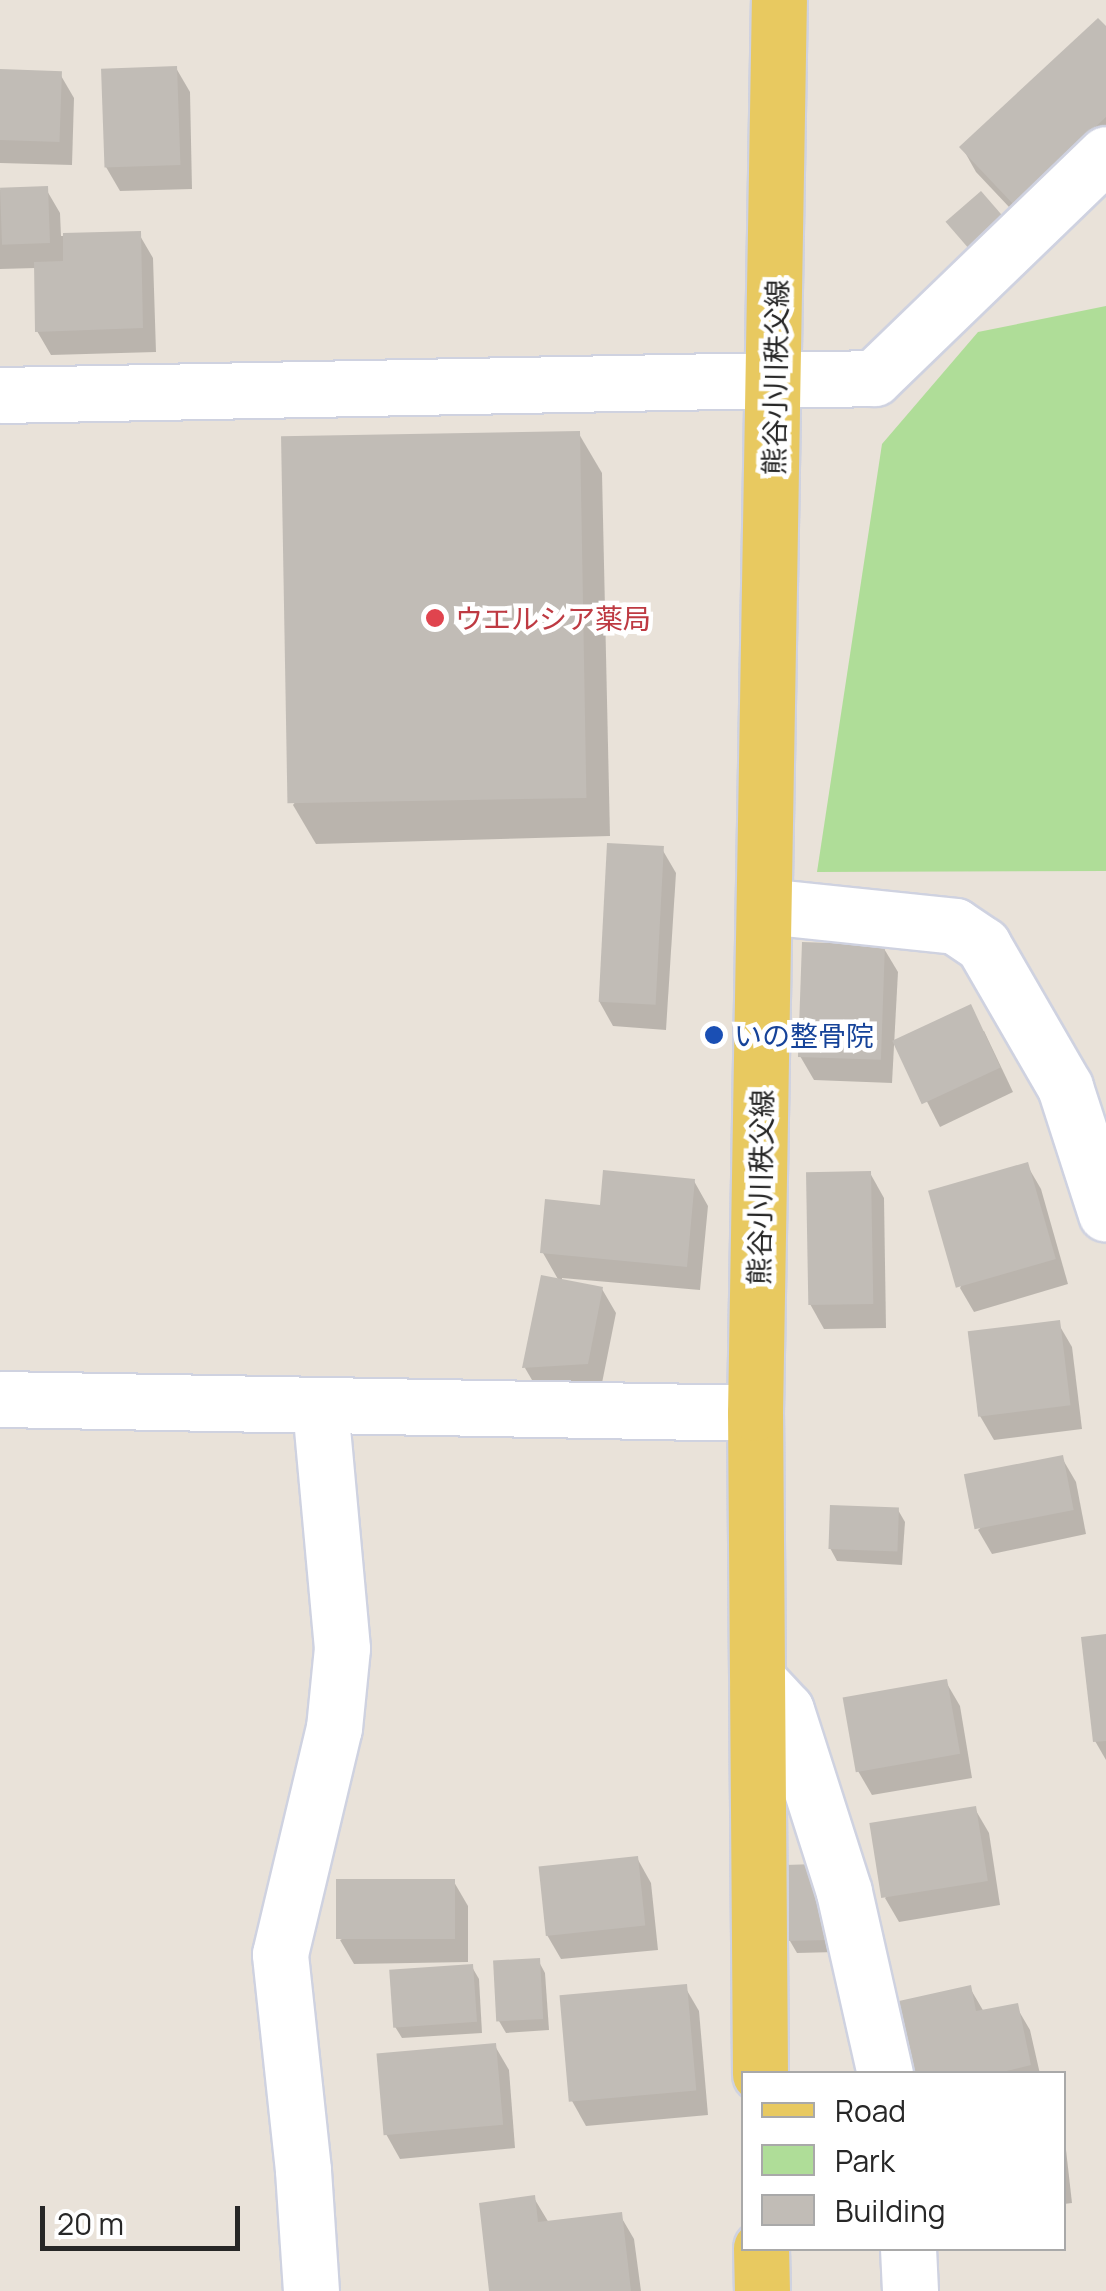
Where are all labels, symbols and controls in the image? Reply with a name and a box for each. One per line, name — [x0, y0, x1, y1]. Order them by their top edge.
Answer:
street label: 熊谷小川秩父線 — [756, 279, 794, 475]
place label: ウエルシア薬局 — [455, 601, 651, 635]
marker: ウエルシア薬局 — [424, 607, 446, 629]
place label: いの整骨院 — [734, 1018, 874, 1052]
marker: いの整骨院 — [703, 1024, 725, 1046]
street label: 熊谷小川秩父線 — [741, 1089, 779, 1285]
legend — [741, 2071, 1066, 2251]
text: Road — [835, 2090, 906, 2131]
text: Park — [835, 2140, 895, 2181]
scale bar — [45, 2186, 245, 2248]
text: Building — [835, 2190, 946, 2231]
text: 20 m — [57, 2203, 124, 2244]

